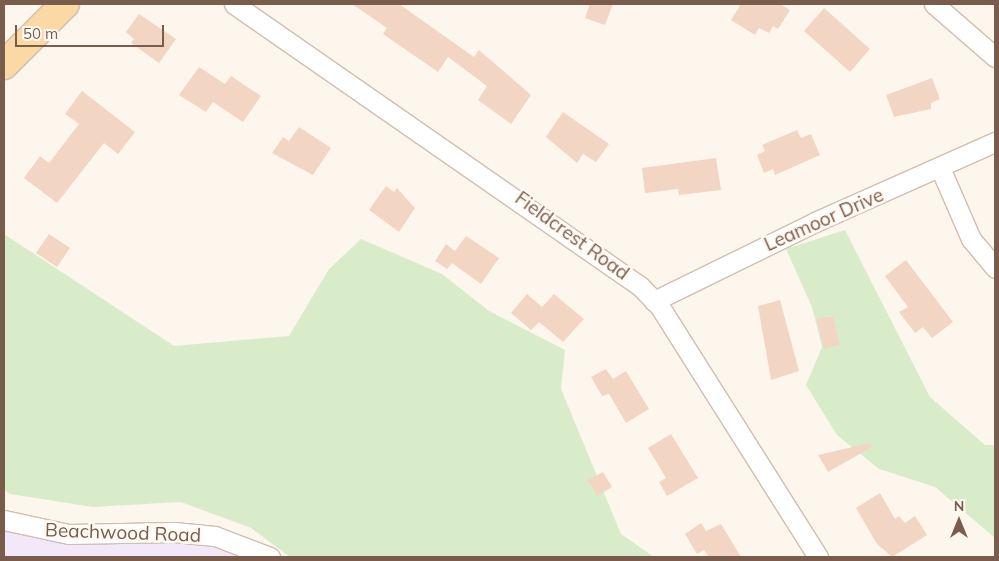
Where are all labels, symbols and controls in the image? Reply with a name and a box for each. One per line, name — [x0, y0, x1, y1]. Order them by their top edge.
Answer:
scale bar — [18, 15, 166, 47]
text: 50 m — [23, 24, 58, 43]
street label: Leamoor Drive — [761, 184, 887, 256]
street label: Fieldcrest Road — [510, 187, 634, 285]
north arrow — [934, 496, 984, 546]
text: N — [954, 497, 964, 515]
street label: Beachwood Road — [45, 519, 201, 547]

